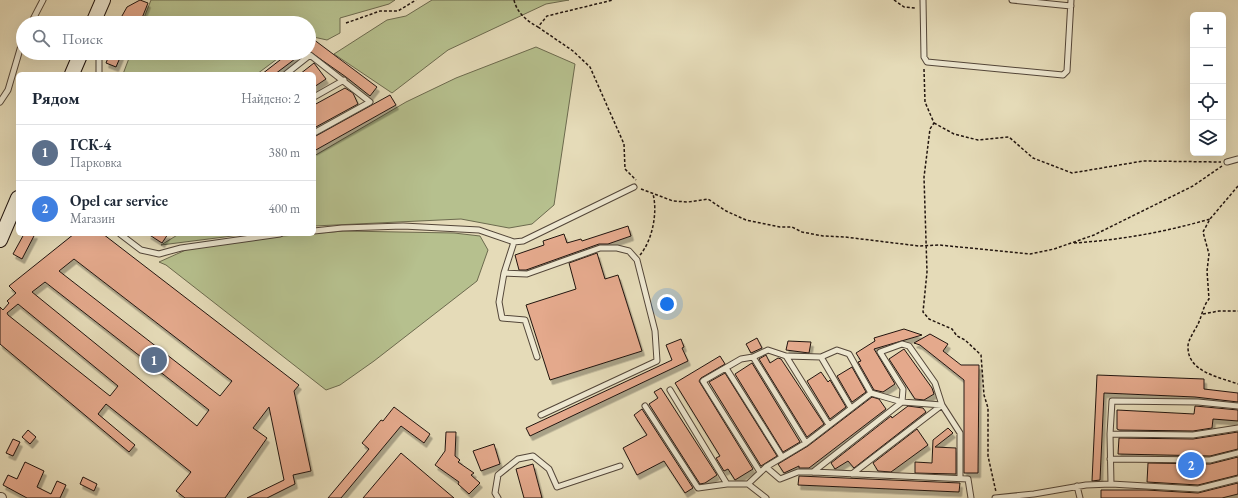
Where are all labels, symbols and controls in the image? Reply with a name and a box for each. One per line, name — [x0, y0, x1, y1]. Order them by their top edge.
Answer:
map controls — [1190, 12, 1226, 156]
button: + — [1190, 12, 1226, 48]
search box — [16, 16, 316, 60]
icon: search — [30, 27, 52, 49]
text: Поиск — [62, 29, 103, 48]
button: − — [1190, 48, 1226, 84]
button: locate — [1190, 84, 1226, 120]
text: Рядом — [32, 87, 80, 109]
text: Найдено: 2 — [241, 90, 300, 107]
button: layers — [1190, 120, 1226, 156]
text: ГСК-4 — [70, 135, 111, 154]
text: 1 — [42, 144, 48, 161]
text: 380 m — [269, 144, 300, 161]
text: Парковка — [70, 154, 122, 171]
text: Opel car service — [70, 191, 168, 210]
text: 2 — [42, 200, 48, 217]
text: 400 m — [269, 200, 300, 217]
text: Магазин — [70, 210, 115, 227]
your location — [657, 294, 677, 314]
pin: 1 — [141, 345, 167, 375]
pin: 2 — [1178, 450, 1204, 480]

